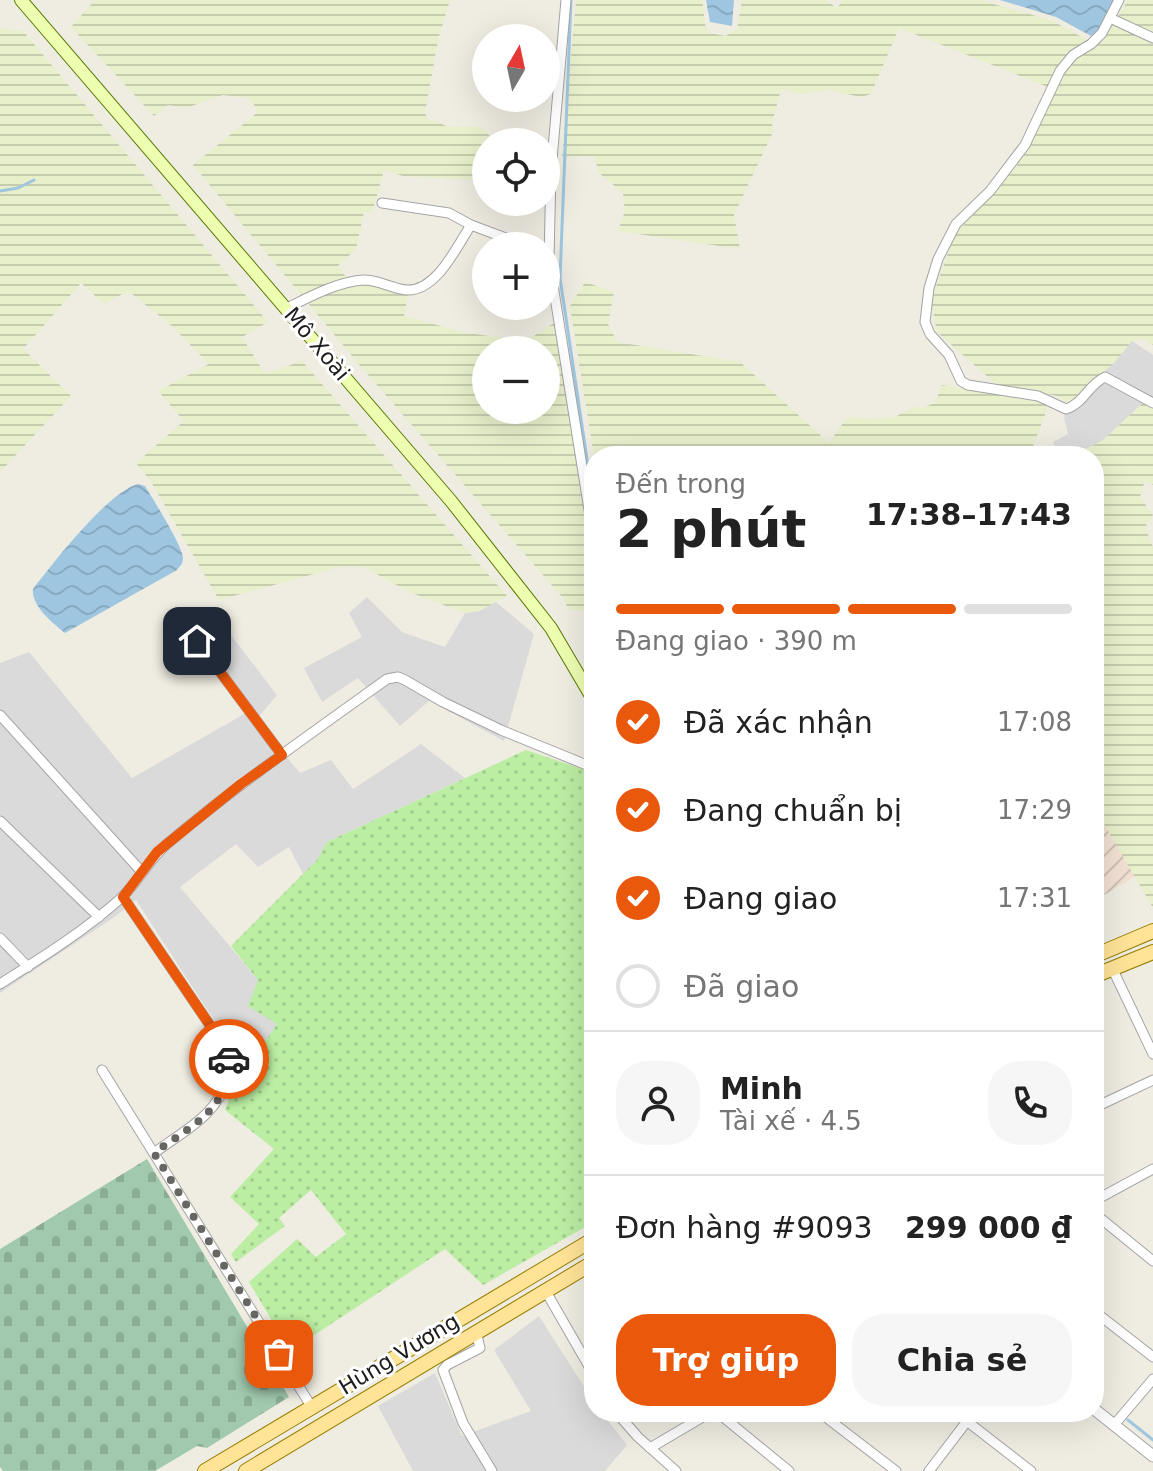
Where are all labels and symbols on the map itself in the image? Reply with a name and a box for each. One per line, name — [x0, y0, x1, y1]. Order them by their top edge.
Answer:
north arrow — [472, 24, 560, 112]
street label: Mô Xoài — [279, 302, 355, 386]
pin — [163, 607, 231, 675]
courier — [189, 1019, 269, 1099]
street label: Hùng Vương — [334, 1308, 464, 1400]
pin — [245, 1320, 313, 1388]

